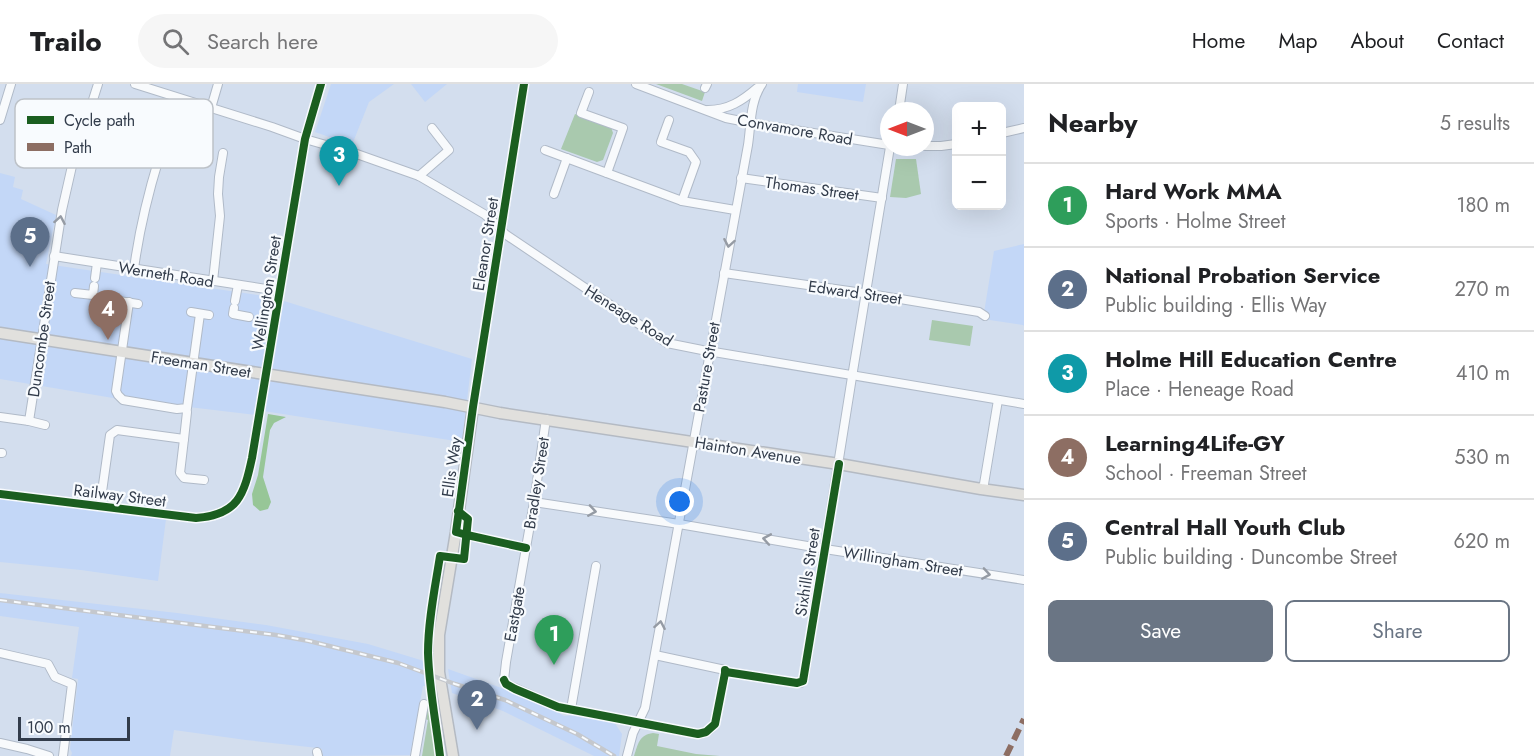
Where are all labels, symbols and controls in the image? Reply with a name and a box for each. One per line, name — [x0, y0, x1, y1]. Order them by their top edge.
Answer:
search box — [138, 14, 558, 68]
text: Trailo — [30, 21, 102, 62]
icon: search — [159, 25, 192, 58]
text: Search here — [207, 25, 318, 57]
text: Home — [1192, 26, 1245, 56]
text: Map — [1278, 26, 1318, 56]
text: About — [1351, 26, 1404, 56]
text: Contact — [1437, 26, 1504, 56]
legend — [15, 99, 213, 168]
north arrow — [880, 102, 934, 156]
map controls — [952, 102, 1006, 210]
button: + — [952, 102, 1006, 156]
text: Nearby — [1048, 104, 1137, 142]
street label: Convamore Road — [735, 108, 854, 151]
text: Cycle path — [64, 109, 135, 132]
text: 5 results — [1440, 109, 1510, 138]
text: Path — [64, 136, 92, 159]
pin: 3 — [320, 136, 358, 186]
button: − — [952, 156, 1006, 210]
street label: Thomas Street — [764, 171, 860, 206]
text: Hard Work MMA — [1105, 175, 1282, 207]
text: 1 — [1062, 191, 1073, 220]
text: 180 m — [1456, 191, 1510, 220]
street label: Eleanor Street — [467, 196, 504, 292]
text: Sports · Holme Street — [1105, 207, 1285, 236]
one-way arrow — [53, 215, 66, 225]
pin: 5 — [10, 218, 50, 267]
street label: Wellington Street — [246, 234, 287, 352]
one-way arrow — [723, 237, 736, 247]
street label: Werneth Road — [116, 256, 215, 293]
text: National Probation Service — [1105, 259, 1380, 291]
street label: Edward Street — [807, 275, 903, 310]
text: 2 — [1061, 275, 1074, 304]
text: 270 m — [1455, 275, 1510, 304]
street label: Duncombe Street — [22, 279, 61, 399]
street label: Heneage Road — [580, 279, 678, 352]
pin: 4 — [88, 290, 128, 340]
text: Public building · Ellis Way — [1105, 291, 1327, 320]
street label: Pasture Street — [687, 320, 726, 414]
text: Holme Hill Education Centre — [1105, 343, 1397, 375]
street label: Freeman Street — [149, 345, 253, 384]
text: 3 — [1061, 359, 1074, 388]
text: 410 m — [1456, 359, 1510, 388]
text: Place · Heneage Road — [1105, 375, 1294, 404]
text: Learning4Life-GY — [1105, 427, 1285, 459]
street label: Hainton Avenue — [693, 431, 803, 470]
street label: Ellis Way — [436, 435, 467, 499]
street label: Bradley Street — [518, 435, 555, 531]
text: 4 — [1061, 443, 1074, 472]
text: 530 m — [1454, 443, 1510, 472]
text: School · Freeman Street — [1105, 459, 1307, 488]
street label: Railway Street — [72, 478, 168, 513]
your location — [665, 487, 694, 516]
one-way arrow — [587, 504, 597, 516]
text: Central Hall Youth Club — [1105, 511, 1345, 543]
street label: Sixhills Street — [789, 526, 826, 618]
text: 5 — [1061, 527, 1074, 556]
text: 620 m — [1454, 527, 1510, 556]
one-way arrow — [762, 533, 772, 546]
street label: Willingham Street — [842, 541, 964, 582]
text: Public building · Duncombe Street — [1105, 543, 1397, 572]
one-way arrow — [982, 568, 991, 580]
street label: Eastgate — [498, 585, 531, 644]
button: Save — [1048, 600, 1273, 662]
button: Share — [1285, 600, 1510, 662]
pin: 1 — [534, 616, 574, 665]
one-way arrow — [653, 620, 666, 630]
pin: 2 — [458, 680, 496, 730]
scale bar — [18, 714, 130, 742]
text: 100 m — [27, 716, 71, 739]

